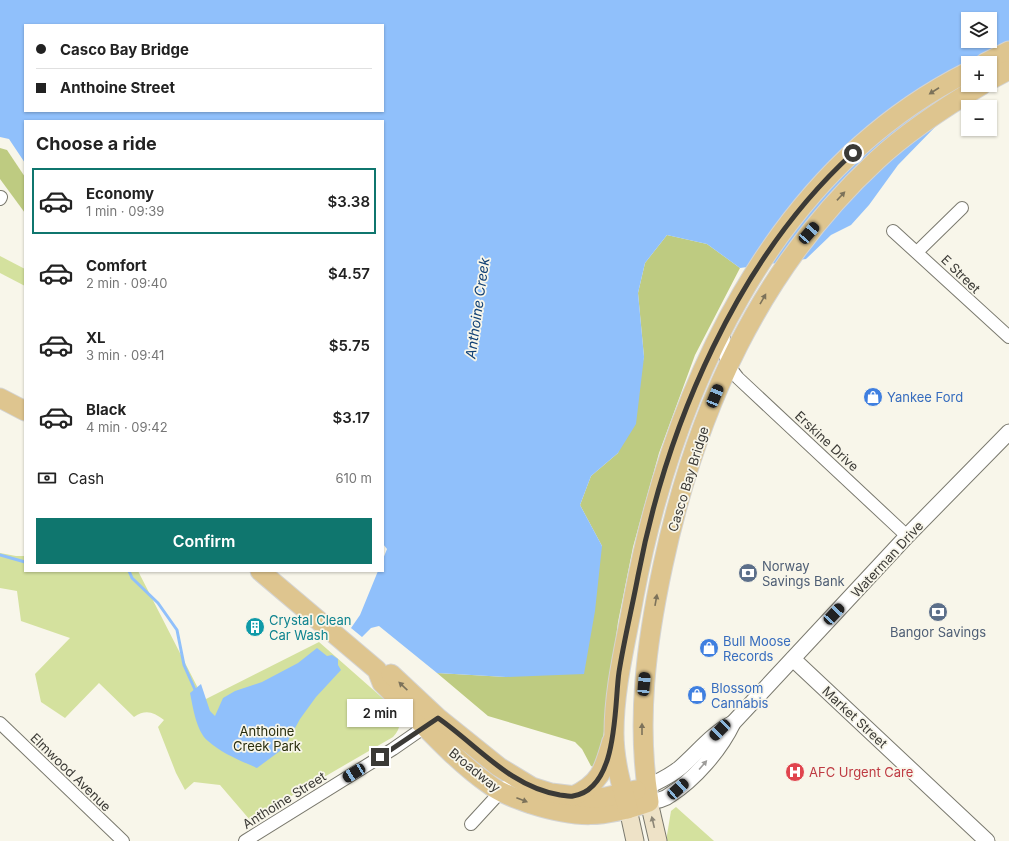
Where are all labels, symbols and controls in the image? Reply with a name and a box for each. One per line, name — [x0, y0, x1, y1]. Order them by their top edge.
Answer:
map controls — [961, 12, 997, 136]
button: layers — [961, 12, 997, 48]
text: Casco Bay Bridge — [60, 40, 189, 59]
button: + — [961, 56, 997, 92]
text: Anthoine Street — [60, 78, 175, 97]
one-way arrow — [929, 88, 940, 95]
button: − — [961, 100, 997, 136]
text: Choose a ride — [36, 133, 157, 154]
route start — [844, 144, 862, 162]
icon: car — [38, 183, 74, 219]
text: Economy — [86, 184, 154, 203]
one-way arrow — [836, 191, 846, 201]
text: $3.38 — [327, 192, 370, 211]
text: 1 min · 09:39 — [86, 203, 164, 219]
car — [797, 220, 821, 246]
street label: E Street — [938, 252, 984, 296]
icon: car — [38, 255, 74, 291]
text: Comfort — [86, 256, 147, 275]
water label: Anthoine Creek — [461, 256, 493, 361]
text: $4.57 — [328, 264, 370, 283]
text: 2 min · 09:40 — [86, 275, 167, 291]
one-way arrow — [759, 293, 766, 305]
icon: car — [38, 327, 74, 363]
text: XL — [86, 328, 106, 347]
text: $5.75 — [329, 336, 370, 355]
text: 3 min · 09:41 — [86, 347, 164, 363]
car — [705, 383, 725, 409]
shop icon: Yankee Ford — [862, 386, 884, 408]
place label: Yankee Ford — [887, 389, 963, 405]
icon: car — [38, 399, 74, 435]
text: Black — [86, 400, 126, 419]
text: $3.17 — [333, 408, 370, 427]
street label: Erskine Drive — [792, 408, 862, 474]
text: 4 min · 09:42 — [86, 419, 168, 435]
street label: Casco Bay Bridge — [664, 424, 712, 534]
icon: cash — [36, 467, 58, 489]
text: Cash — [68, 469, 104, 488]
text: 610 m — [335, 470, 372, 486]
button: Confirm — [36, 518, 372, 564]
street label: Waterman Drive — [848, 518, 926, 600]
place label: Norway Savings Bank — [762, 558, 845, 589]
bank icon: Norway Savings Bank — [737, 562, 759, 584]
one-way arrow — [653, 594, 659, 606]
car — [821, 601, 847, 627]
bank icon: Bangor Savings — [927, 601, 949, 623]
place label: Crystal Clean Car Wash — [269, 612, 352, 643]
building icon: Crystal Clean Car Wash — [244, 616, 266, 638]
place label: Bangor Savings — [890, 624, 986, 640]
place label: Bull Moose Records — [723, 633, 791, 664]
shop icon: Bull Moose Records — [698, 637, 720, 659]
car — [637, 672, 651, 696]
place label: Blossom Cannabis — [711, 680, 769, 711]
one-way arrow — [398, 681, 408, 690]
street label: Market Street — [819, 683, 891, 751]
shop icon: Blossom Cannabis — [686, 684, 708, 706]
callout: 2 min — [347, 699, 413, 727]
text: 2 min — [363, 705, 397, 721]
car — [707, 717, 733, 743]
one-way arrow — [639, 722, 645, 735]
park label: Anthoine Creek Park — [233, 723, 301, 754]
street label: Elmwood Avenue — [27, 730, 115, 814]
street label: Broadway — [446, 744, 504, 796]
route end — [371, 748, 389, 766]
one-way arrow — [699, 760, 708, 770]
hospital icon: AFC Urgent Care — [784, 761, 806, 783]
car — [341, 762, 367, 784]
place label: AFC Urgent Care — [809, 764, 913, 780]
street label: Anthoine Street — [239, 768, 329, 832]
car — [665, 777, 691, 801]
one-way arrow — [516, 798, 528, 804]
one-way arrow — [650, 815, 656, 827]

